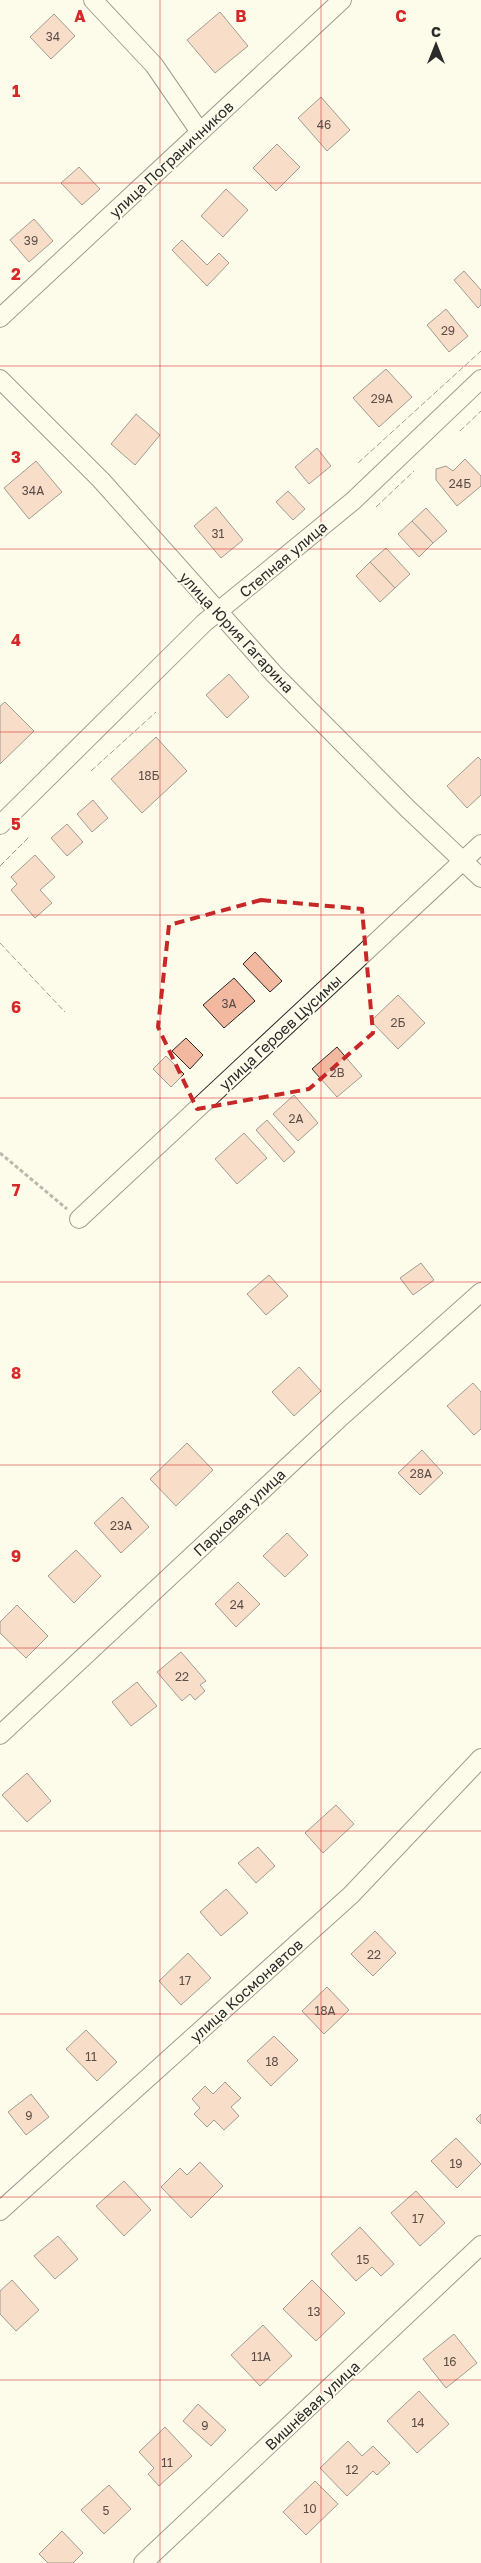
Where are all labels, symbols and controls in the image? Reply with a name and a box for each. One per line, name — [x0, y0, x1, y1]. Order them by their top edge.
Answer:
text: A — [74, 6, 86, 26]
text: B — [235, 6, 247, 26]
text: C — [395, 6, 407, 26]
north arrow — [411, 20, 461, 70]
text: С — [431, 23, 441, 40]
house number: 34 — [46, 29, 60, 44]
text: 1 — [12, 81, 20, 101]
street label: улица Пограничников — [105, 97, 237, 221]
house number: 46 — [317, 117, 331, 132]
house number: 39 — [24, 233, 38, 248]
text: 2 — [11, 264, 21, 284]
house number: 29 — [441, 323, 455, 338]
house number: 29А — [371, 391, 393, 406]
text: 3 — [11, 447, 21, 467]
house number: 24Б — [449, 476, 471, 491]
house number: 34А — [22, 483, 44, 498]
street label: Степная улица — [235, 517, 331, 601]
house number: 31 — [212, 526, 225, 541]
street label: улица Юрия Гагарина — [176, 568, 298, 696]
text: 4 — [11, 630, 21, 650]
house number: 18Б — [138, 768, 160, 783]
text: 5 — [11, 814, 21, 834]
street label: улица Героев Цусимы — [215, 971, 345, 1093]
house number: 3А — [221, 996, 237, 1011]
text: 6 — [11, 997, 21, 1017]
house number: 2Б — [391, 1015, 405, 1030]
house number: 2В — [329, 1065, 345, 1080]
house number: 2А — [288, 1111, 304, 1126]
text: 7 — [12, 1180, 21, 1200]
text: 8 — [11, 1363, 21, 1383]
street label: Парковая улица — [189, 1465, 289, 1559]
house number: 28А — [410, 1466, 432, 1481]
house number: 23А — [110, 1518, 132, 1533]
text: 9 — [11, 1546, 21, 1566]
house number: 24 — [230, 1597, 244, 1612]
house number: 22 — [175, 1669, 189, 1684]
street label: улица Космонавтов — [186, 1935, 306, 2045]
house number: 22 — [367, 1947, 381, 1962]
house number: 17 — [179, 1973, 191, 1988]
house number: 18А — [314, 2003, 336, 2018]
house number: 11 — [85, 2049, 97, 2064]
house number: 18 — [265, 2054, 279, 2069]
house number: 9 — [25, 2108, 33, 2123]
house number: 19 — [449, 2156, 463, 2171]
house number: 17 — [412, 2211, 424, 2226]
house number: 15 — [357, 2252, 369, 2267]
house number: 13 — [308, 2304, 320, 2319]
house number: 11А — [251, 2349, 271, 2364]
house number: 16 — [443, 2354, 457, 2369]
street label: Вишнёвая улица — [261, 2357, 363, 2453]
house number: 14 — [411, 2415, 425, 2430]
house number: 9 — [201, 2418, 209, 2433]
house number: 11 — [161, 2455, 173, 2470]
house number: 12 — [346, 2462, 358, 2477]
house number: 10 — [303, 2501, 317, 2516]
house number: 5 — [103, 2503, 110, 2518]

